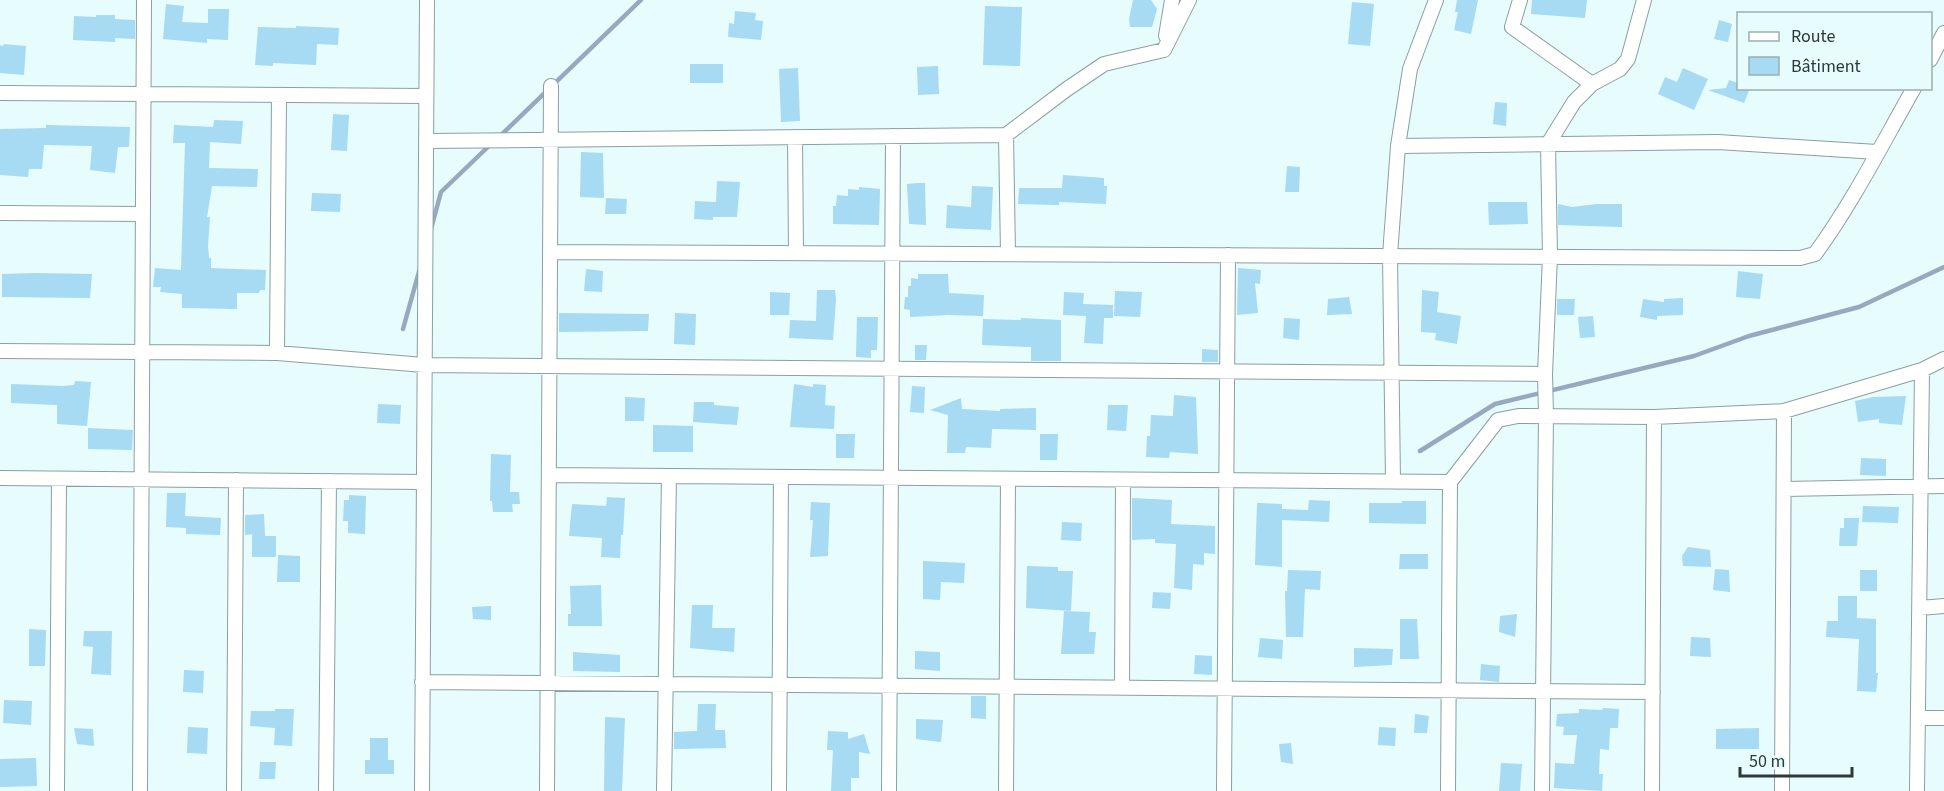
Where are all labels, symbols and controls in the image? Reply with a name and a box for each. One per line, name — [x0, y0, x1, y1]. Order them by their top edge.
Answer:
legend — [1737, 12, 1932, 90]
text: Route — [1791, 24, 1835, 49]
text: Bâtiment — [1791, 54, 1861, 79]
scale bar — [1740, 740, 1852, 778]
text: 50 m — [1749, 749, 1785, 774]

